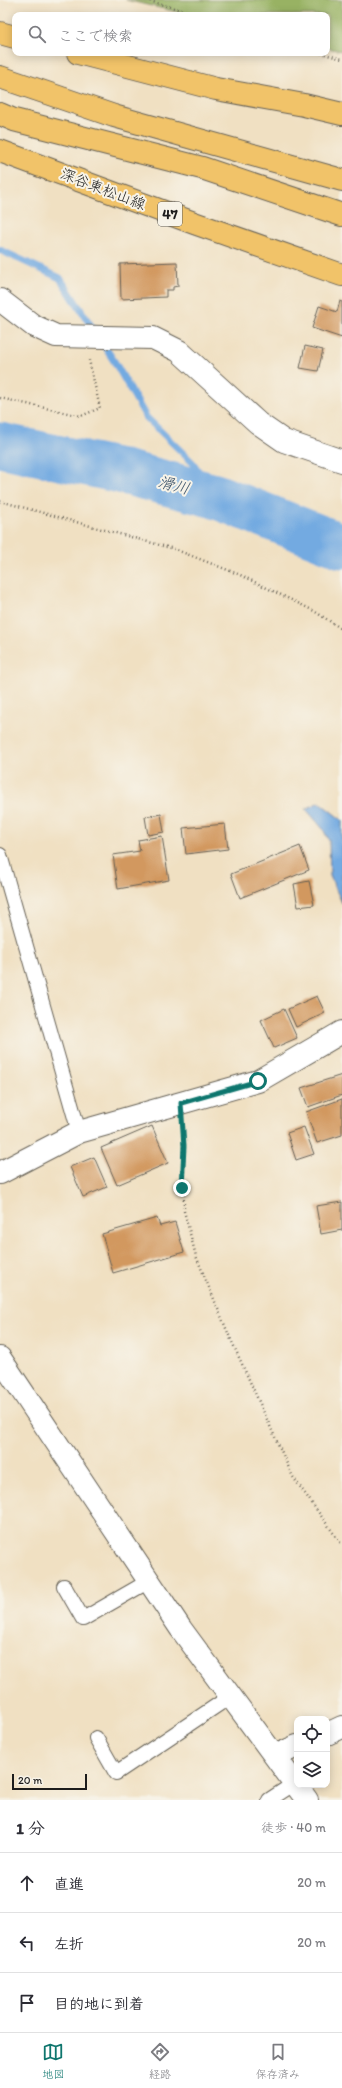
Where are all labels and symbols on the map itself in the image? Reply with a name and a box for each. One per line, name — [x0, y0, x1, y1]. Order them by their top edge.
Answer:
street label: 深谷東松山線 — [58, 164, 148, 214]
road number: 47 — [158, 202, 182, 226]
water label: 滑川 — [156, 472, 192, 498]
route start — [249, 1072, 267, 1090]
route end — [173, 1179, 191, 1197]
scale bar — [12, 1772, 87, 1791]

